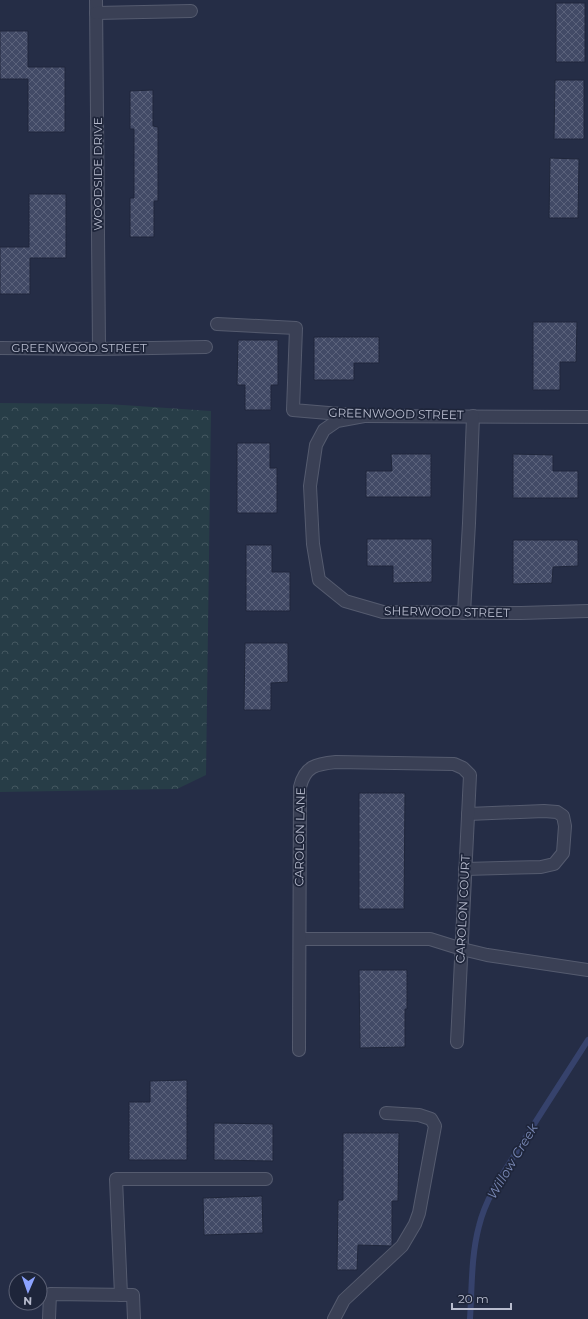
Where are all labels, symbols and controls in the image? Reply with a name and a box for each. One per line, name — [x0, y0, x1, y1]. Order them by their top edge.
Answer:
street label: WOODSIDE DRIVE — [90, 117, 105, 231]
street label: GREENWOOD STREET — [11, 340, 147, 355]
street label: GREENWOOD STREET — [328, 405, 464, 422]
street label: SHERWOOD STREET — [384, 603, 510, 620]
street label: CAROLON LANE — [291, 787, 308, 887]
street label: CAROLON COURT — [452, 854, 473, 964]
water label: Willow Creek — [483, 1119, 541, 1202]
north arrow — [8, 1271, 48, 1311]
scale bar — [452, 1285, 511, 1311]
text: 20 m — [458, 1291, 489, 1306]
text: N — [23, 1294, 32, 1308]

